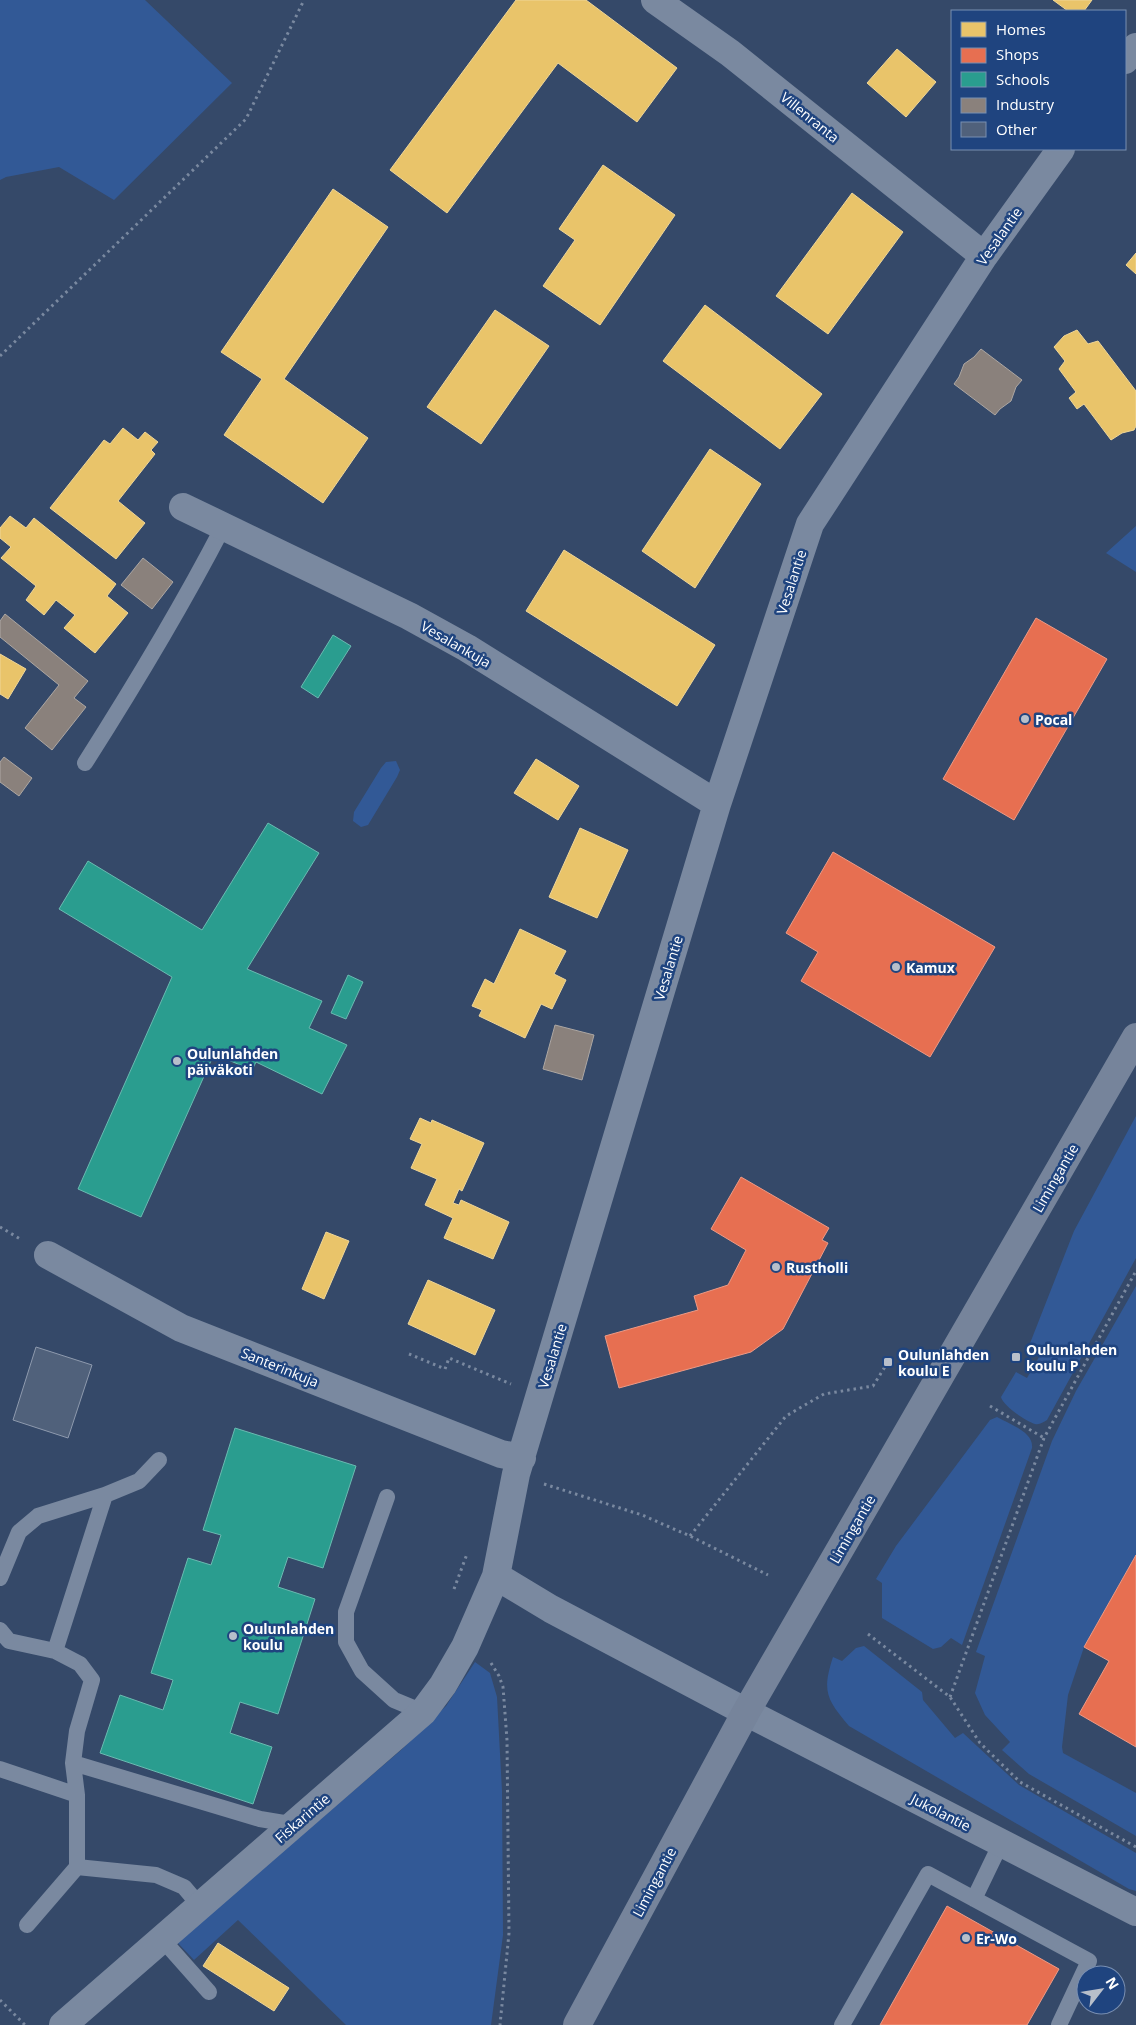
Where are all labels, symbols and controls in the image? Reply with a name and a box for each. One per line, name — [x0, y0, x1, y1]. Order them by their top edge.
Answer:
legend — [951, 10, 1126, 150]
text: Homes — [996, 19, 1046, 39]
text: Shops — [996, 44, 1039, 64]
text: Schools — [996, 69, 1050, 89]
street label: Villenranta — [777, 88, 843, 146]
text: Industry — [996, 94, 1054, 114]
text: Other — [996, 119, 1037, 139]
street label: Vesalantie — [972, 203, 1026, 269]
street label: Vesalantie — [772, 547, 810, 617]
street label: Vesalankuja — [418, 616, 494, 672]
place label: Pocal — [1035, 710, 1072, 729]
marker: Pocal — [1019, 713, 1031, 725]
street label: Vesalantie — [649, 933, 687, 1003]
place label: Kamux — [906, 958, 956, 977]
marker: Kamux — [890, 961, 902, 973]
place label: Oulunlahden päiväkoti — [187, 1044, 278, 1079]
marker: Oulunlahden päiväkoti — [171, 1055, 183, 1067]
street label: Limingantie — [1028, 1140, 1082, 1216]
place label: Rustholli — [786, 1258, 848, 1277]
marker: Rustholli — [770, 1261, 782, 1273]
street label: Vesalantie — [533, 1321, 571, 1391]
place label: Oulunlahden koulu P — [1026, 1340, 1117, 1375]
street label: Santerinkuja — [238, 1343, 322, 1391]
place label: Oulunlahden koulu E — [898, 1345, 989, 1380]
marker: Oulunlahden koulu P — [1010, 1351, 1022, 1363]
marker: Oulunlahden koulu E — [882, 1356, 894, 1368]
street label: Limingantie — [825, 1491, 879, 1567]
place label: Oulunlahden koulu — [243, 1619, 334, 1654]
marker: Oulunlahden koulu — [227, 1630, 239, 1642]
street label: Jukolantie — [906, 1788, 974, 1835]
street label: Fiskarintie — [271, 1789, 334, 1847]
street label: Limingantie — [628, 1844, 680, 1920]
place label: Er-Wo — [976, 1929, 1017, 1948]
marker: Er-Wo — [960, 1932, 972, 1944]
north arrow — [1076, 1965, 1126, 2015]
text: N — [1101, 1973, 1124, 1993]

